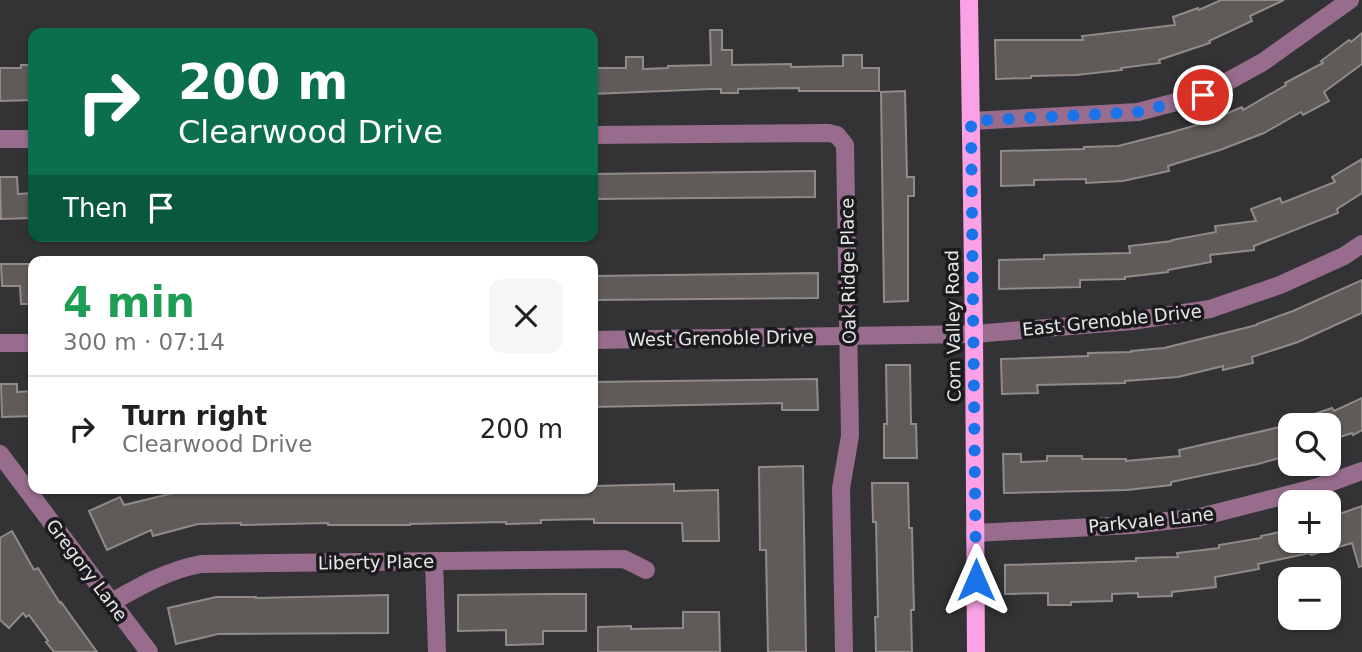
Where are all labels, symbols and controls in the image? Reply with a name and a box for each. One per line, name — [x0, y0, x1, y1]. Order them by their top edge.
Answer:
text: 200 m — [178, 54, 348, 111]
icon: right — [63, 56, 154, 147]
pin — [1173, 65, 1233, 125]
icon: arrive — [1184, 76, 1222, 114]
text: Clearwood Drive — [178, 113, 443, 151]
icon: arrive — [142, 189, 180, 227]
text: Then — [63, 193, 128, 223]
street label: Oak Ridge Place — [836, 198, 860, 344]
street label: Corn Valley Road — [941, 250, 965, 402]
text: 4 min — [63, 278, 195, 327]
button: close — [489, 279, 563, 353]
street label: East Grenoble Drive — [1021, 300, 1203, 340]
street label: West Grenoble Drive — [628, 326, 814, 350]
text: 300 m · 07:14 — [63, 329, 225, 355]
text: Turn right — [122, 401, 267, 431]
icon: right — [63, 410, 101, 448]
map controls — [1278, 413, 1341, 630]
button: search — [1278, 413, 1341, 476]
text: 200 m — [480, 414, 563, 444]
text: Clearwood Drive — [122, 431, 312, 457]
button: + — [1278, 490, 1341, 553]
street label: Parkvale Lane — [1087, 503, 1215, 537]
street label: Gregory Lane — [42, 515, 132, 625]
position arrow — [939, 543, 1013, 617]
street label: Liberty Place — [318, 550, 434, 574]
button: − — [1278, 567, 1341, 630]

